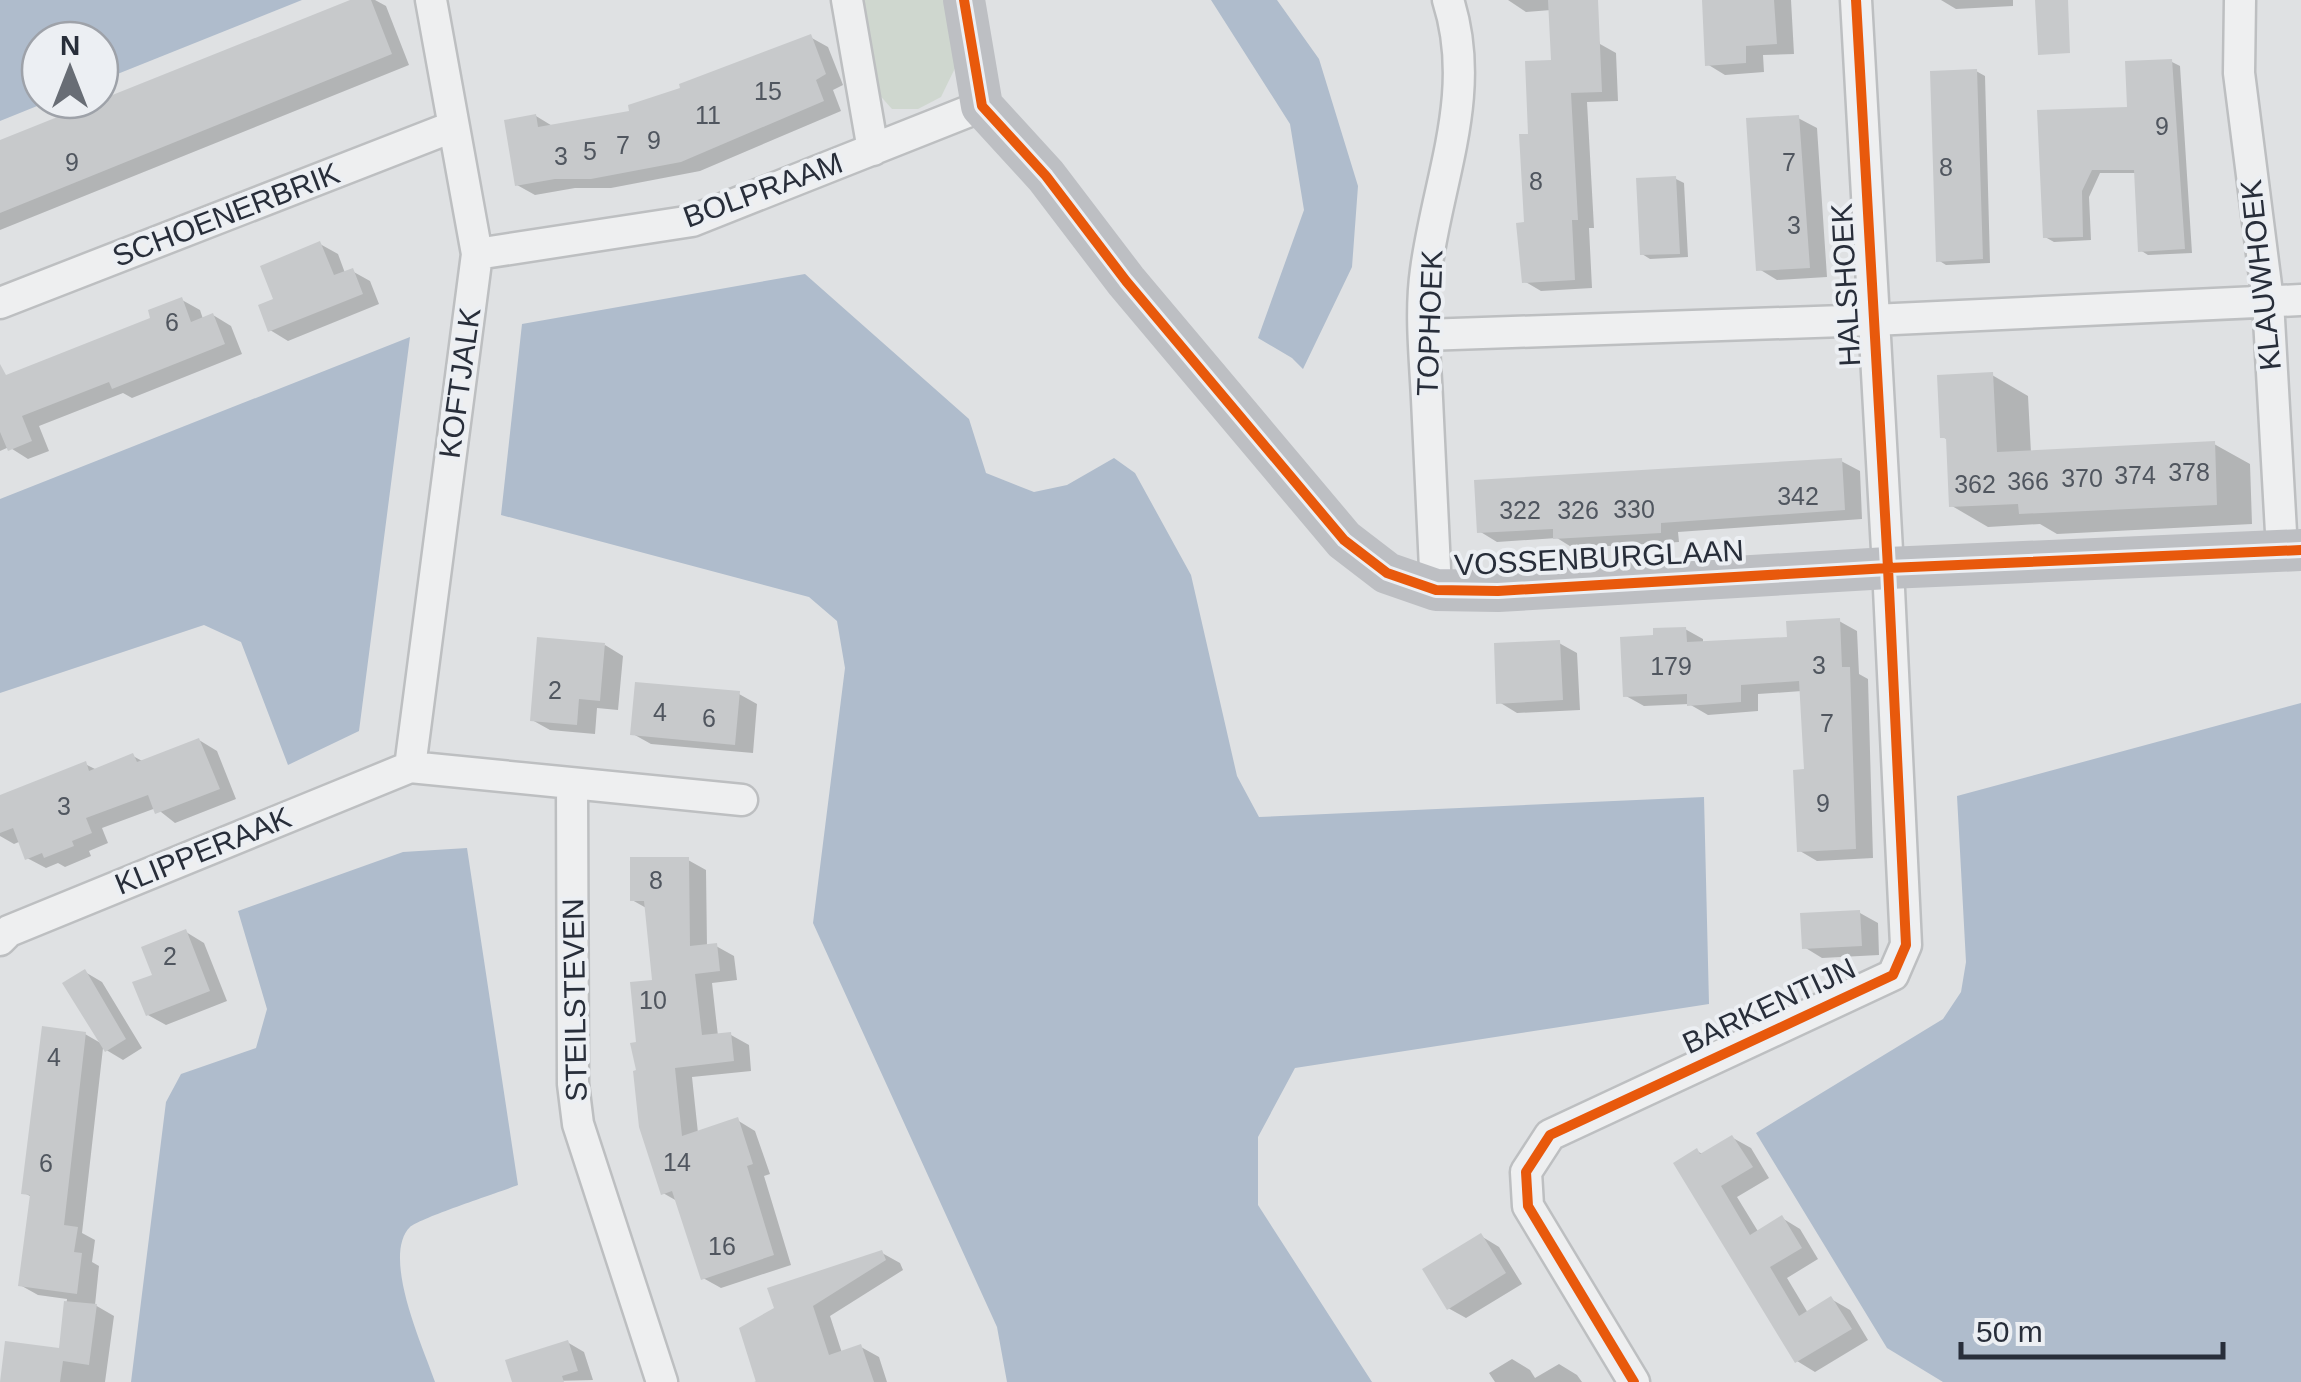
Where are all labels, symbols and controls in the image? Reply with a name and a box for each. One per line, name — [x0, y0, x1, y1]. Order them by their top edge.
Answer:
north arrow — [20, 20, 120, 120]
text: N — [60, 30, 80, 61]
house number: 15 — [754, 77, 782, 105]
house number: 11 — [695, 101, 721, 129]
house number: 9 — [2155, 112, 2169, 140]
house number: 9 — [647, 126, 661, 154]
house number: 7 — [616, 131, 630, 159]
house number: 5 — [583, 137, 597, 165]
house number: 3 — [554, 142, 568, 170]
street label: BOLPRAAM — [679, 146, 847, 234]
house number: 9 — [65, 148, 79, 176]
house number: 7 — [1782, 148, 1796, 176]
house number: 8 — [1939, 153, 1953, 181]
street label: SCHOENERBRIK — [108, 156, 344, 273]
house number: 8 — [1529, 167, 1543, 195]
street label: KLAUWHOEK — [2234, 178, 2287, 372]
street label: HALSHOEK — [1825, 203, 1866, 367]
house number: 3 — [1787, 211, 1801, 239]
street label: TOPHOEK — [1410, 249, 1449, 397]
street label: KOFTJALK — [433, 306, 486, 460]
house number: 6 — [165, 308, 179, 336]
house number: 378 — [2168, 458, 2210, 486]
house number: 374 — [2114, 461, 2156, 489]
house number: 370 — [2061, 464, 2103, 492]
house number: 366 — [2007, 467, 2049, 495]
house number: 362 — [1954, 470, 1996, 498]
house number: 342 — [1777, 482, 1819, 510]
house number: 330 — [1613, 495, 1655, 523]
house number: 322 — [1499, 496, 1541, 524]
house number: 326 — [1557, 496, 1599, 524]
street label: VOSSENBURGLAAN — [1453, 533, 1745, 582]
house number: 3 — [1812, 651, 1826, 679]
house number: 179 — [1650, 652, 1692, 680]
house number: 2 — [548, 676, 562, 704]
house number: 4 — [653, 698, 667, 726]
house number: 6 — [702, 704, 716, 732]
house number: 7 — [1820, 709, 1834, 737]
house number: 9 — [1816, 789, 1830, 817]
house number: 3 — [57, 792, 71, 820]
street label: KLIPPERAAK — [110, 800, 296, 901]
house number: 8 — [649, 866, 663, 894]
street label: STEILSTEVEN — [556, 898, 593, 1102]
house number: 2 — [163, 942, 177, 970]
street label: BARKENTIJN — [1677, 951, 1860, 1060]
house number: 10 — [639, 986, 667, 1014]
house number: 4 — [47, 1043, 61, 1071]
house number: 14 — [663, 1148, 691, 1176]
house number: 6 — [39, 1149, 53, 1177]
house number: 16 — [708, 1232, 736, 1260]
scale bar — [1961, 1297, 2224, 1359]
text: 50 m — [1976, 1315, 2043, 1348]

